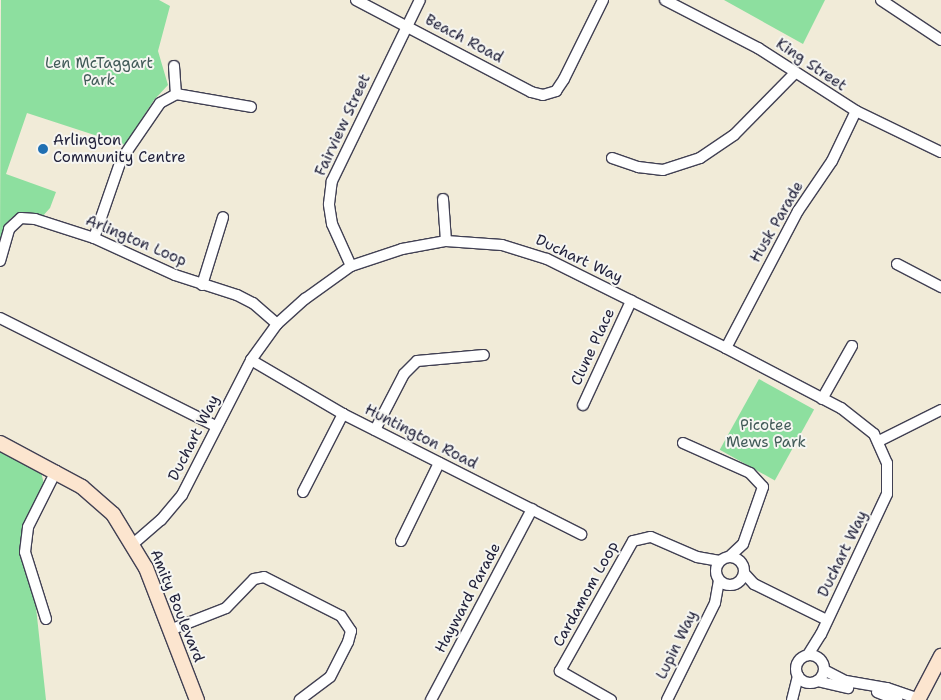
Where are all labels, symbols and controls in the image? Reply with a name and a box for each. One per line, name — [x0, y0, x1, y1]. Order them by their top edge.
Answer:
street label: Beach Road — [422, 11, 506, 67]
street label: King Street — [772, 35, 850, 95]
park label: Len McTaggart Park — [45, 54, 153, 89]
street label: Fairview Street — [312, 71, 374, 179]
place label: Arlington Community Centre — [53, 131, 186, 166]
marker: Arlington Community Centre — [37, 143, 49, 155]
street label: Husk Parade — [747, 178, 807, 266]
street label: Arlington Loop — [83, 212, 189, 270]
street label: Duchart Way — [533, 231, 625, 287]
street label: Clune Place — [567, 306, 619, 388]
street label: Duchart Way — [165, 392, 223, 484]
street label: Huntington Road — [362, 401, 480, 473]
park label: Picotee Mews Park — [726, 416, 806, 451]
street label: Duchart Way — [814, 508, 872, 600]
street label: Cardamom Loop — [550, 538, 622, 650]
street label: Hayward Parade — [432, 540, 504, 656]
street label: Amity Boulevard — [146, 547, 208, 665]
street label: Lupin Way — [653, 608, 701, 682]

